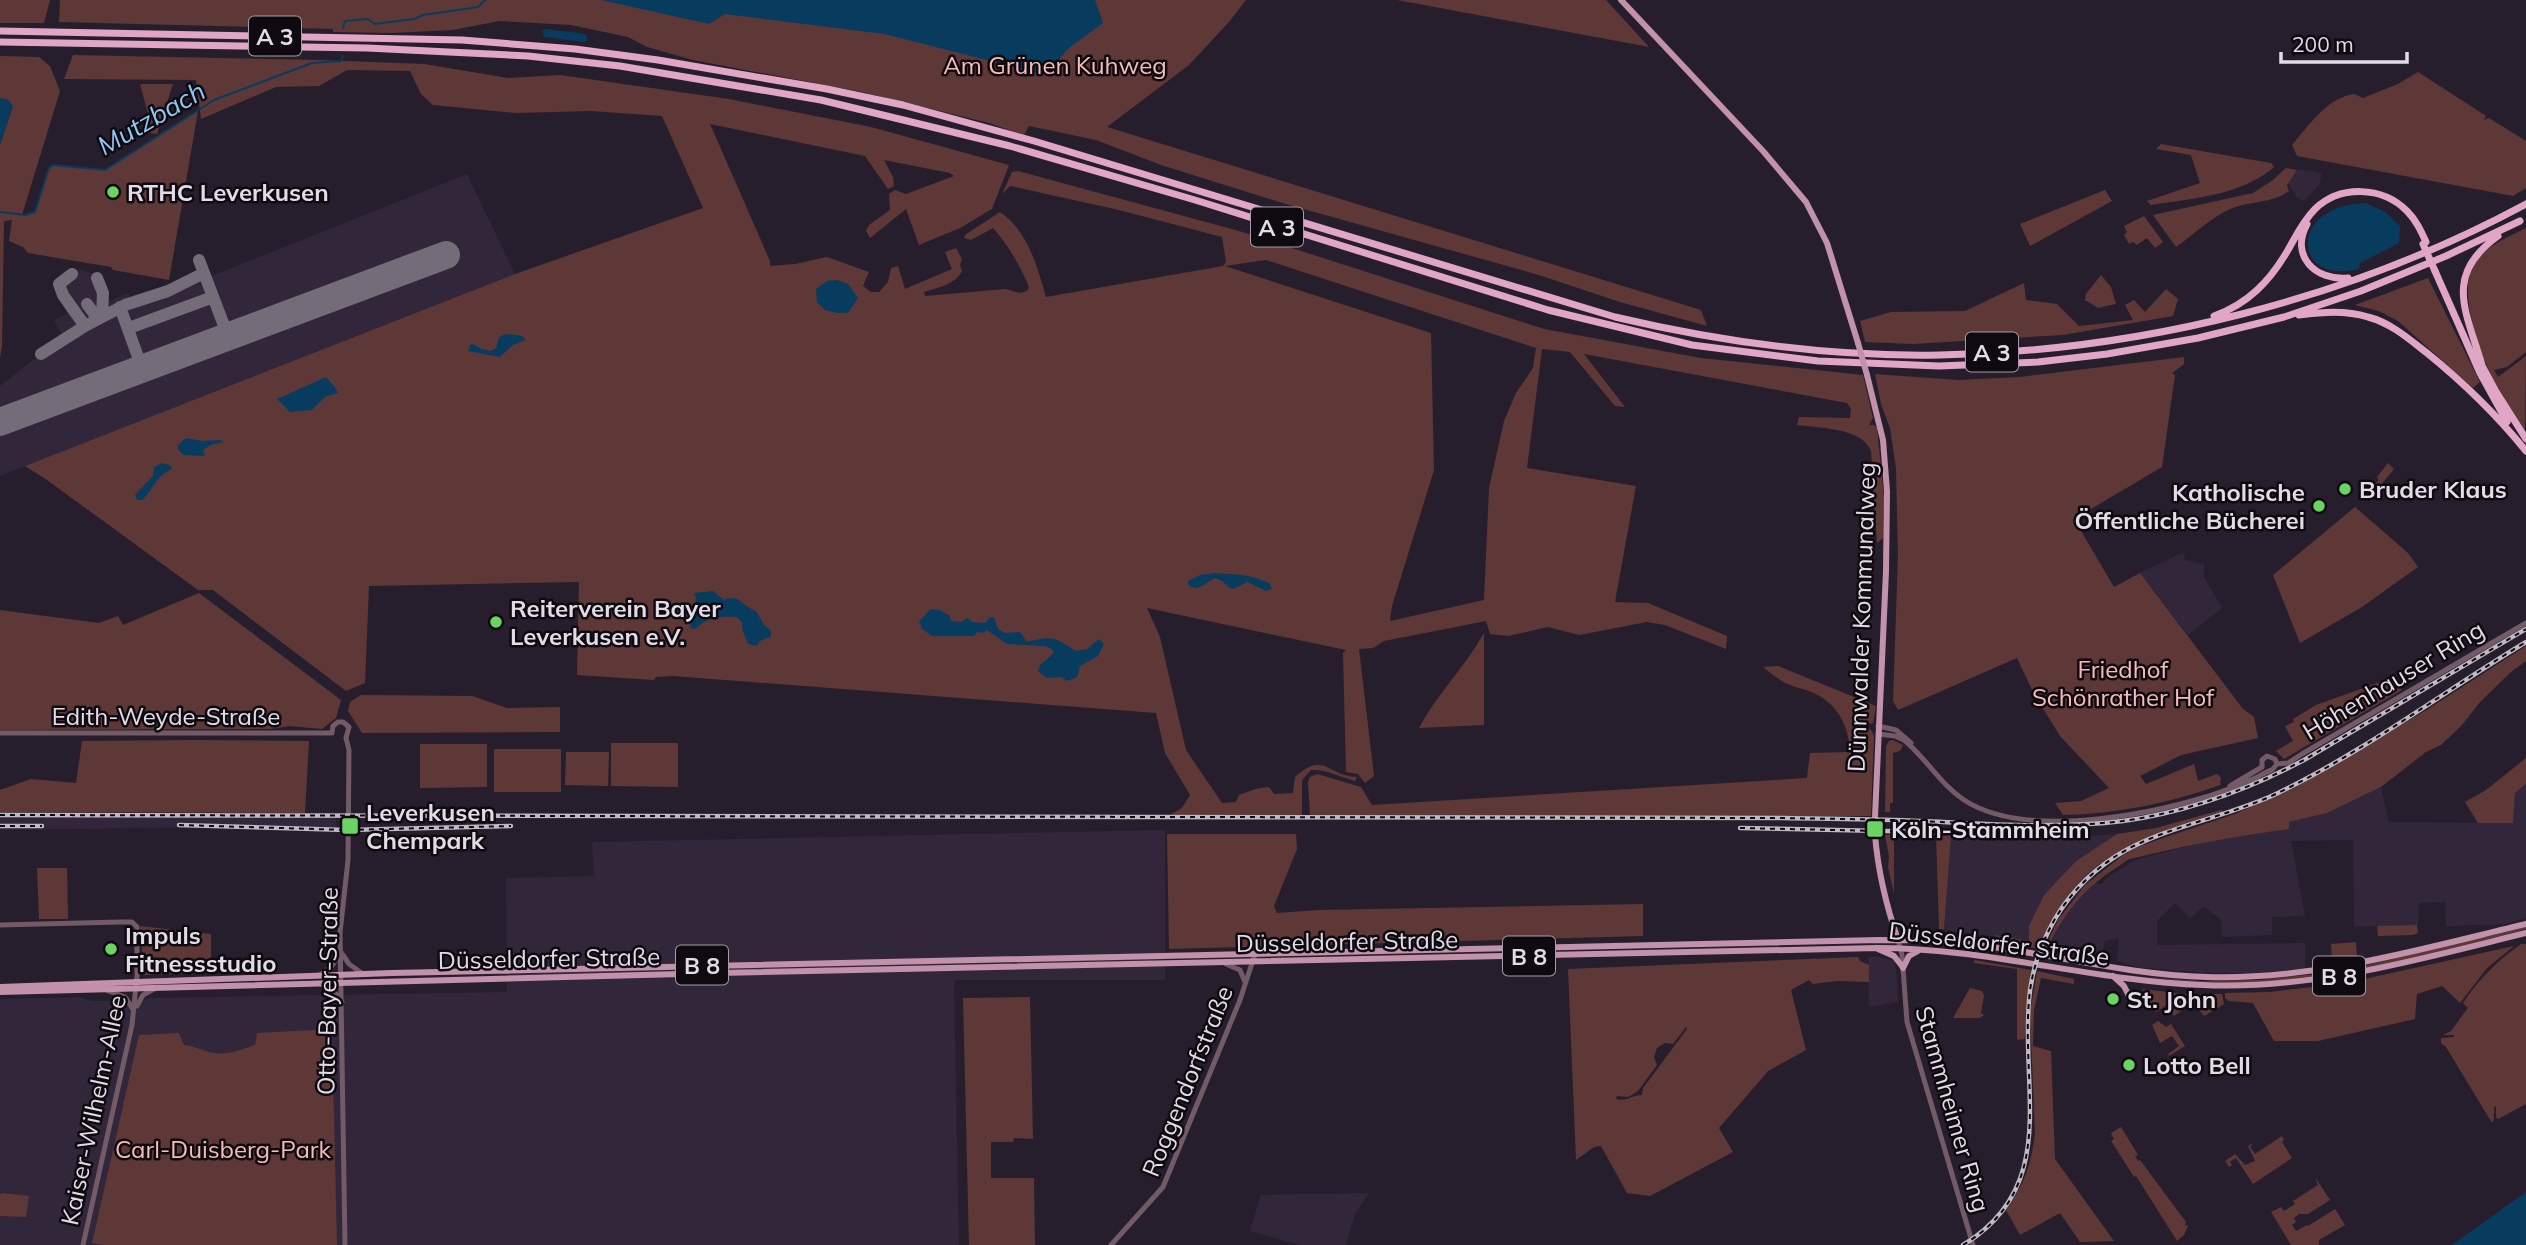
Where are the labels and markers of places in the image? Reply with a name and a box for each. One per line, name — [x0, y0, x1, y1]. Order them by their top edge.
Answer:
place label: RTHC Leverkusen — [127, 177, 329, 207]
marker: RTHC Leverkusen — [105, 184, 121, 200]
place label: Bruder Klaus — [2359, 474, 2507, 504]
place label: Katholische Öffentliche Bücherei — [2075, 477, 2305, 535]
marker: Bruder Klaus — [2337, 481, 2353, 497]
marker: Katholische Öffentliche Bücherei — [2311, 498, 2327, 514]
place label: Reiterverein Bayer Leverkusen e.V. — [510, 593, 721, 651]
marker: Reiterverein Bayer Leverkusen e.V. — [488, 614, 504, 630]
place label: Leverkusen Chempark — [366, 797, 495, 855]
place label: Köln-Stammheim — [1891, 814, 2090, 844]
marker: Leverkusen Chempark — [340, 816, 360, 836]
marker: Köln-Stammheim — [1865, 819, 1885, 839]
place label: Impuls Fitnessstudio — [125, 920, 276, 978]
marker: Impuls Fitnessstudio — [103, 941, 119, 957]
place label: St. John — [2127, 984, 2216, 1014]
marker: St. John — [2105, 991, 2121, 1007]
place label: Lotto Bell — [2143, 1050, 2251, 1080]
marker: Lotto Bell — [2121, 1057, 2137, 1073]

